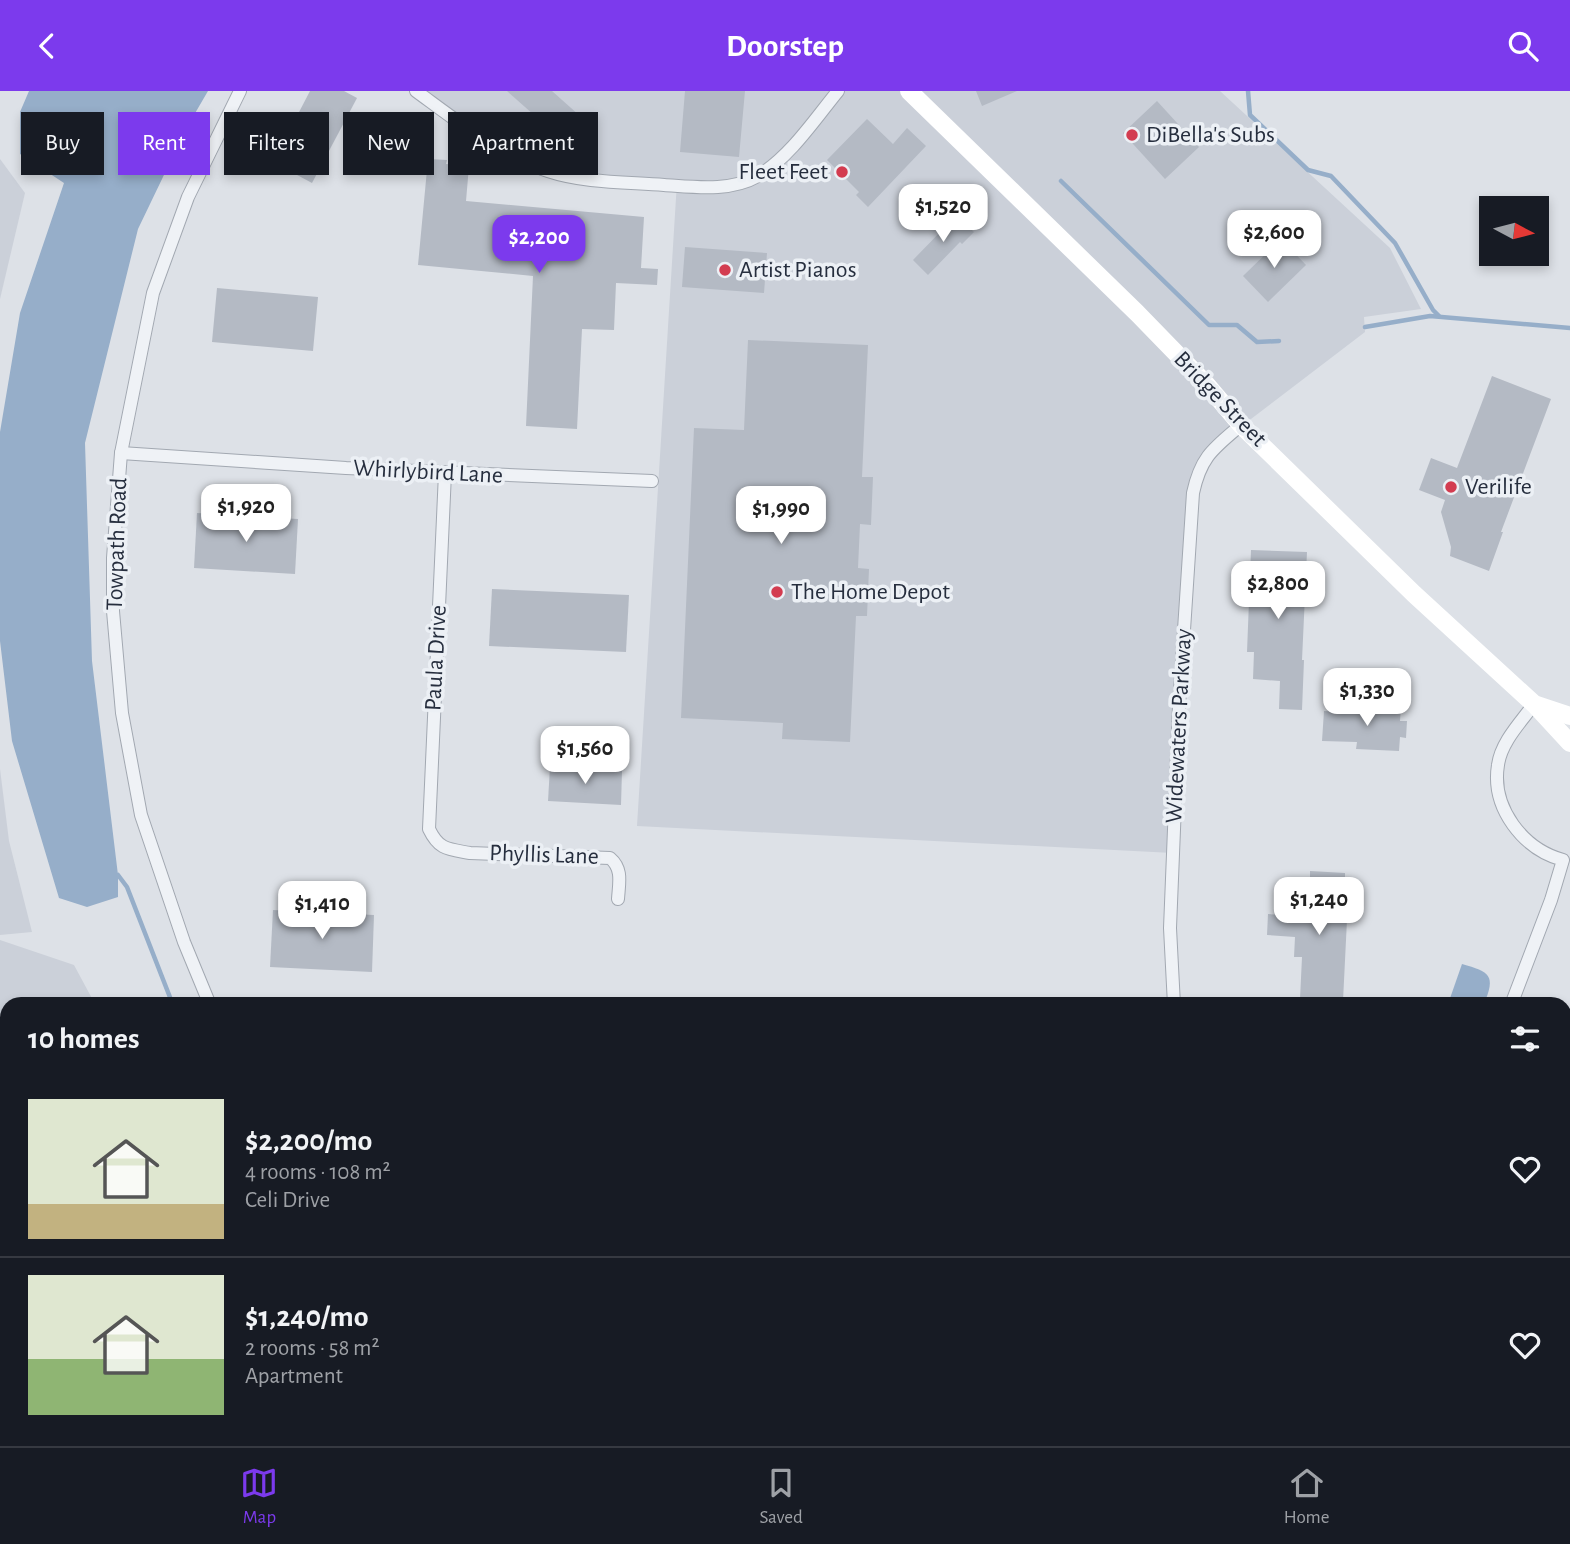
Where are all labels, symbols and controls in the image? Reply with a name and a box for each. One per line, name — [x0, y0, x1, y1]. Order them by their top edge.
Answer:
icon: back — [28, 27, 66, 65]
icon: search — [1504, 27, 1542, 65]
text: Doorstep — [726, 30, 844, 62]
chip: Buy — [21, 112, 104, 175]
chip: Rent — [118, 112, 210, 175]
chip: Filters — [224, 112, 329, 175]
chip: New — [343, 112, 434, 175]
chip: Apartment — [448, 112, 598, 175]
place label: DiBella's Subs — [1146, 123, 1275, 147]
marker: DiBella's Subs — [1124, 127, 1140, 143]
place label: Fleet Feet — [739, 160, 828, 184]
marker: Fleet Feet — [834, 164, 850, 180]
pin: $1,520 — [886, 185, 1000, 244]
text: $1,520 — [915, 195, 971, 218]
north arrow — [1479, 196, 1549, 266]
map controls — [1479, 196, 1549, 266]
pin: $2,600 — [1217, 211, 1331, 270]
pin: $2,200 — [482, 215, 596, 275]
text: $2,600 — [1243, 221, 1305, 244]
text: $2,200 — [508, 226, 570, 249]
place label: Artist Pianos — [739, 258, 857, 282]
marker: Artist Pianos — [717, 262, 733, 278]
street label: Bridge Street — [1169, 347, 1271, 451]
street label: Whirlybird Lane — [352, 456, 504, 488]
place label: Verilife — [1465, 475, 1532, 499]
street label: Towpath Road — [103, 477, 131, 611]
marker: Verilife — [1443, 479, 1459, 495]
pin: $1,920 — [189, 484, 303, 544]
pin: $1,990 — [724, 487, 838, 546]
text: $1,920 — [217, 495, 275, 518]
text: $1,990 — [752, 497, 810, 520]
pin: $2,800 — [1221, 561, 1335, 621]
text: $2,800 — [1247, 572, 1309, 595]
place label: The Home Depot — [791, 580, 950, 604]
marker: The Home Depot — [769, 584, 785, 600]
street label: Paula Drive — [421, 604, 451, 712]
street label: Widewaters Parkway — [1162, 628, 1196, 824]
pin: $1,330 — [1310, 669, 1424, 728]
text: $1,330 — [1339, 679, 1395, 702]
pin: $1,560 — [528, 727, 642, 786]
text: $1,560 — [557, 737, 613, 760]
street label: Phyllis Lane — [489, 841, 599, 869]
pin: $1,240 — [1262, 877, 1376, 937]
pin: $1,410 — [265, 881, 379, 941]
text: $1,240 — [1290, 888, 1348, 911]
text: $1,410 — [294, 892, 350, 915]
icon: filters — [1506, 1020, 1544, 1058]
text: 10 homes — [28, 1024, 139, 1054]
text: $2,200/mo — [245, 1126, 372, 1156]
icon: home — [84, 1127, 168, 1211]
icon: heart — [1506, 1150, 1544, 1188]
text: 4 rooms · 108 m² — [245, 1161, 391, 1184]
text: Celi Drive — [245, 1189, 330, 1212]
text: $1,240/mo — [245, 1302, 369, 1332]
icon: home — [84, 1303, 168, 1387]
icon: heart — [1506, 1326, 1544, 1364]
text: 2 rooms · 58 m² — [245, 1337, 380, 1360]
text: Apartment — [245, 1365, 343, 1388]
tab: Map — [240, 1464, 278, 1529]
tab: Saved — [759, 1464, 803, 1529]
tab: Home — [1284, 1464, 1330, 1529]

